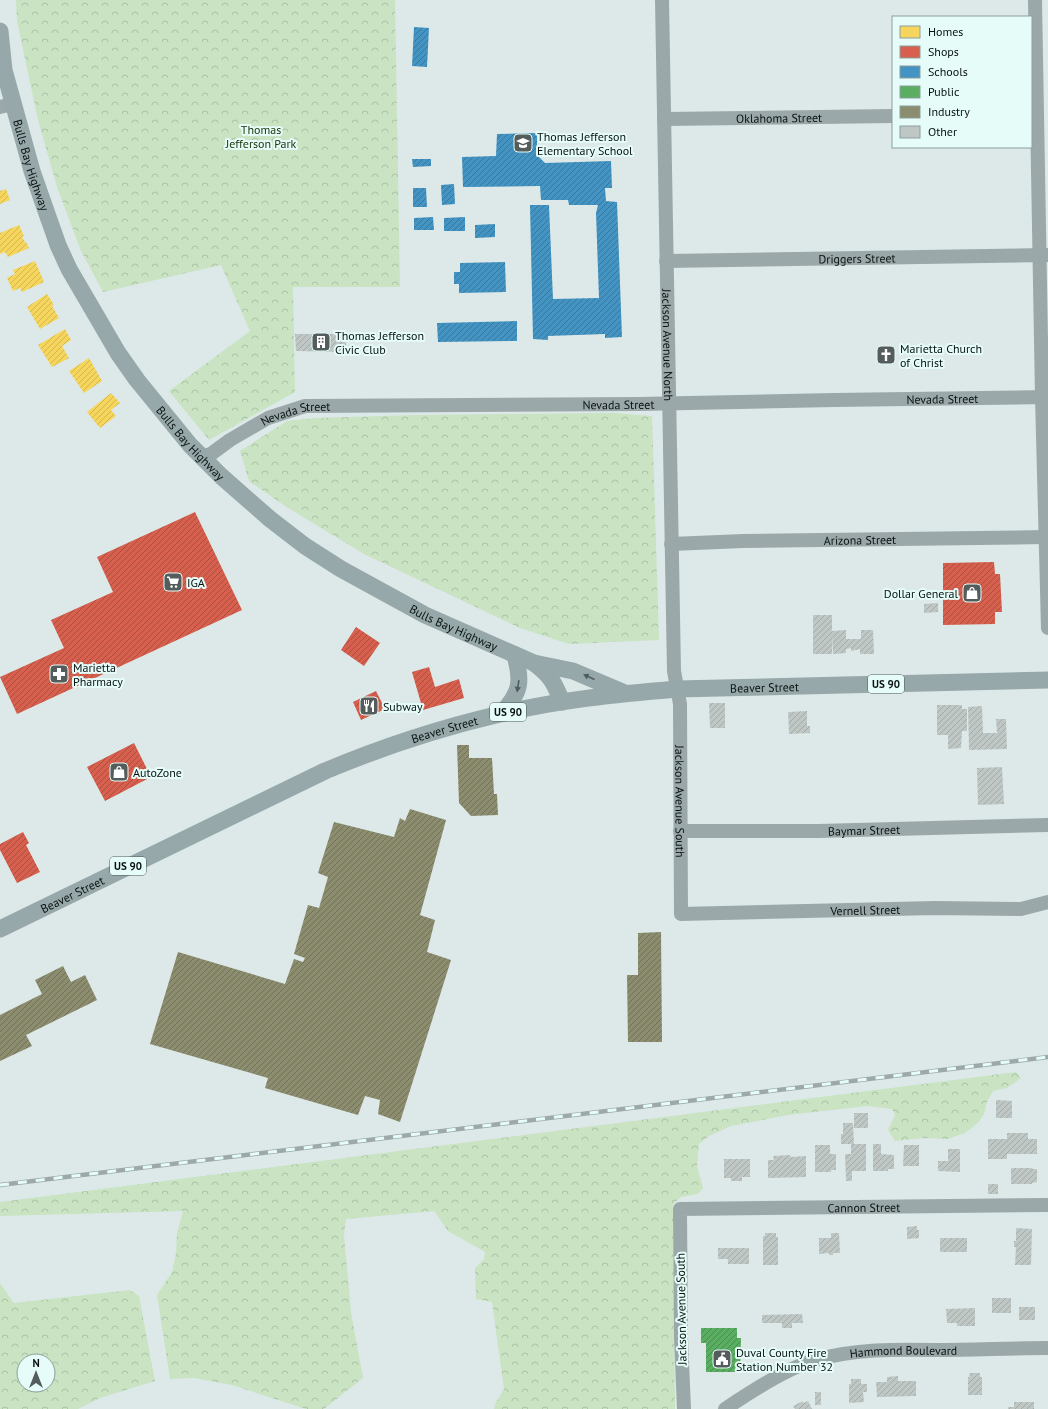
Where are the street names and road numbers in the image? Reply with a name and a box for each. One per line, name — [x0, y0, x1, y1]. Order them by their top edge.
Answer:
street label: Oklahoma Street — [736, 109, 822, 126]
street label: Bulls Bay Highway — [10, 117, 53, 213]
street label: Driggers Street — [818, 250, 896, 266]
street label: Jackson Avenue North — [660, 288, 677, 401]
street label: Nevada Street — [906, 390, 978, 406]
street label: Nevada Street — [582, 396, 655, 412]
street label: Nevada Street — [258, 398, 330, 428]
street label: Bulls Bay Highway — [154, 403, 228, 483]
street label: Arizona Street — [824, 531, 896, 547]
street label: Bulls Bay Highway — [407, 601, 500, 654]
road number: US 90 — [868, 675, 904, 693]
street label: Beaver Street — [730, 679, 799, 695]
road number: US 90 — [490, 703, 526, 721]
street label: Beaver Street — [409, 712, 479, 746]
street label: Jackson Avenue South — [673, 744, 688, 857]
street label: Baymar Street — [828, 821, 900, 838]
road number: US 90 — [110, 857, 146, 875]
street label: Beaver Street — [38, 872, 106, 916]
street label: Vernell Street — [829, 901, 900, 918]
street label: Cannon Street — [827, 1199, 900, 1215]
street label: Jackson Avenue South — [673, 1253, 689, 1366]
street label: Hammond Boulevard — [849, 1342, 957, 1360]

